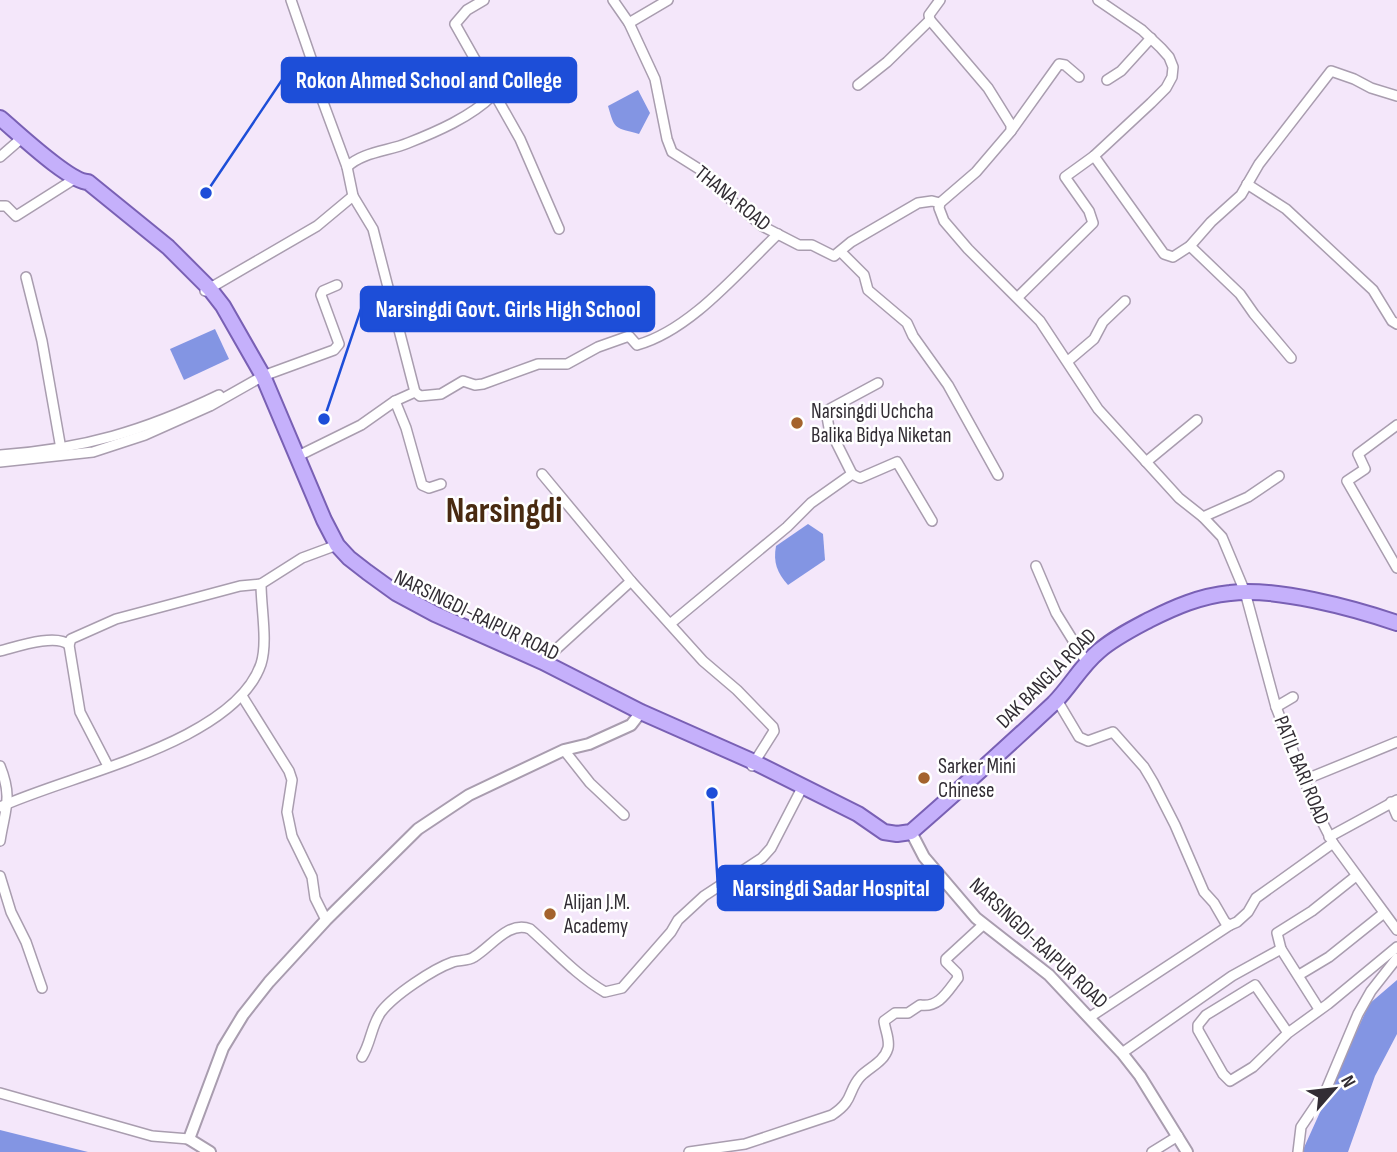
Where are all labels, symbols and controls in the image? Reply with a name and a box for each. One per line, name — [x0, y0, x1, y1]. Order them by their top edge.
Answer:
callout: Rokon Ahmed School and College — [282, 58, 576, 102]
text: Rokon Ahmed School and College — [296, 67, 562, 95]
street label: THANA ROAD — [690, 160, 776, 237]
callout: Narsingdi Govt. Girls High School — [361, 287, 654, 331]
text: Narsingdi Govt. Girls High School — [375, 296, 641, 324]
place label: Narsingdi Uchcha Balika Bidya Niketan — [811, 399, 951, 448]
marker: Narsingdi Uchcha Balika Bidya Niketan — [789, 415, 805, 431]
district label: Narsingdi — [446, 490, 562, 533]
street label: NARSINGDI-RAIPUR ROAD — [390, 565, 563, 666]
street label: DAK BANGLA ROAD — [991, 623, 1101, 733]
street label: PATIL BARI ROAD — [1268, 712, 1335, 828]
place label: Sarker Mini Chinese — [938, 754, 1016, 803]
marker: Sarker Mini Chinese — [916, 770, 932, 786]
callout: Narsingdi Sadar Hospital — [718, 866, 943, 910]
street label: NARSINGDI-RAIPUR ROAD — [964, 873, 1113, 1014]
text: Narsingdi Sadar Hospital — [732, 875, 930, 903]
place label: Alijan J.M. Academy — [563, 890, 630, 939]
marker: Alijan J.M. Academy — [542, 906, 558, 922]
north arrow — [1299, 1054, 1369, 1124]
text: N — [1335, 1072, 1360, 1092]

